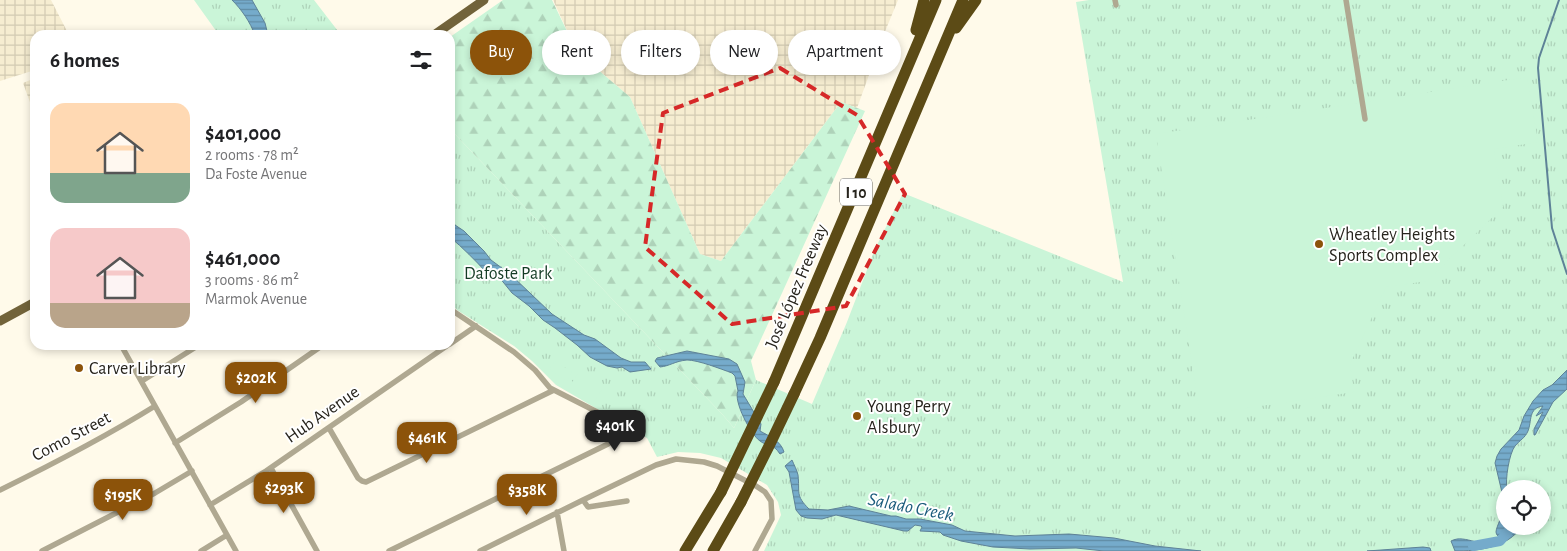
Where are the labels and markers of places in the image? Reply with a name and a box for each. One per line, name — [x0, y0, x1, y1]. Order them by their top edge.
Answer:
place label: Wheatley Heights Sports Complex — [1329, 226, 1455, 265]
marker: Wheatley Heights Sports Complex — [1313, 238, 1325, 250]
place label: Carver Library — [89, 360, 186, 378]
marker: Carver Library — [73, 362, 85, 374]
pin: $202K — [221, 362, 291, 404]
place label: Young Perry Alsbury — [867, 398, 951, 437]
pin: $401K — [580, 410, 650, 452]
marker: Young Perry Alsbury — [851, 410, 863, 422]
pin: $461K — [392, 422, 462, 464]
pin: $293K — [249, 472, 319, 514]
pin: $358K — [492, 474, 562, 516]
pin: $195K — [88, 478, 158, 521]

